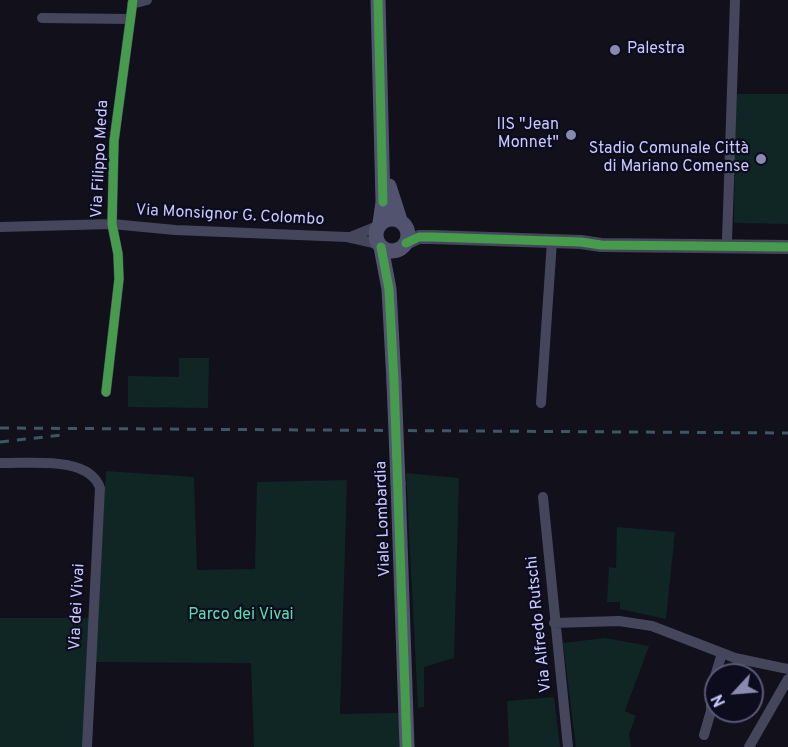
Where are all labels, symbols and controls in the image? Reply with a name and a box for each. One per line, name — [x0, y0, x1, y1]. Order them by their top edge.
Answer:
place label: Palestra — [627, 40, 685, 60]
marker: Palestra — [608, 43, 622, 57]
street label: Via Filippo Meda — [88, 100, 114, 218]
place label: IIS "Jean Monnet" — [497, 116, 559, 154]
marker: IIS "Jean Monnet" — [564, 128, 578, 142]
place label: Stadio Comunale Città di Mariano Comense — [589, 140, 749, 178]
marker: Stadio Comunale Città di Mariano Comense — [754, 152, 768, 166]
street label: Via Monsignor G. Colombo — [135, 201, 325, 231]
street label: Viale Lombardia — [372, 461, 396, 577]
street label: Via Alfredo Rutschi — [523, 555, 557, 693]
street label: Via dei Vivai — [66, 563, 90, 651]
park label: Parco dei Vivai — [188, 606, 294, 626]
north arrow — [704, 663, 764, 723]
text: N — [708, 690, 731, 710]

